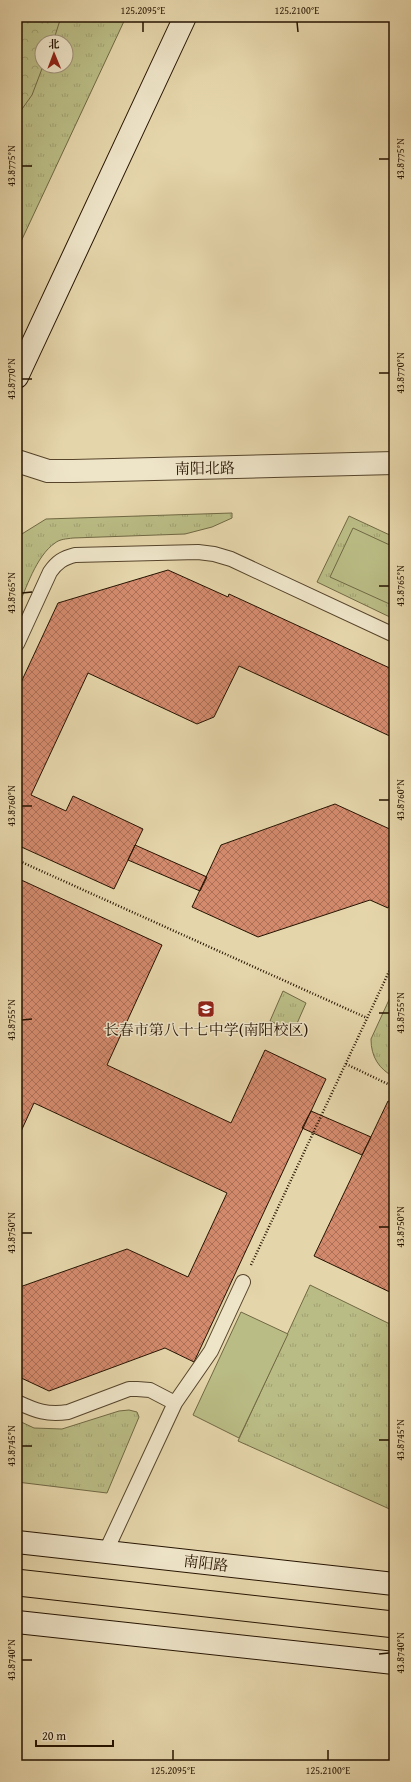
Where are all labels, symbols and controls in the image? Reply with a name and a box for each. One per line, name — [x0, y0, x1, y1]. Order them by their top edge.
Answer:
text: 125.2095°E — [121, 3, 165, 18]
text: 125.2100°E — [275, 3, 319, 18]
north arrow — [34, 34, 74, 74]
text: 北 — [48, 36, 59, 52]
text: 43.8775°N — [393, 138, 408, 180]
text: 43.8775°N — [4, 145, 19, 187]
text: 43.8770°N — [393, 352, 408, 394]
text: 43.8770°N — [4, 358, 19, 400]
street label: 南阳北路 — [175, 457, 235, 479]
text: 43.8765°N — [393, 565, 408, 607]
text: 43.8765°N — [4, 572, 19, 614]
text: 43.8760°N — [393, 779, 408, 821]
text: 43.8760°N — [4, 785, 19, 827]
text: 43.8755°N — [393, 992, 408, 1034]
text: 43.8755°N — [4, 999, 19, 1041]
school or university icon: 长春市第八十七中学(南阳校区) — [196, 999, 216, 1019]
place label: 长春市第八十七中学(南阳校区) — [104, 1019, 308, 1040]
text: 43.8750°N — [393, 1206, 408, 1248]
text: 43.8750°N — [4, 1212, 19, 1254]
text: 43.8745°N — [393, 1419, 408, 1461]
text: 43.8745°N — [4, 1425, 19, 1467]
street label: 南阳路 — [182, 1550, 230, 1576]
text: 43.8740°N — [393, 1632, 408, 1674]
text: 43.8740°N — [4, 1639, 19, 1681]
scale bar — [36, 1722, 113, 1748]
text: 20 m — [42, 1727, 66, 1744]
text: 125.2095°E — [151, 1763, 195, 1778]
text: 125.2100°E — [306, 1763, 350, 1778]

